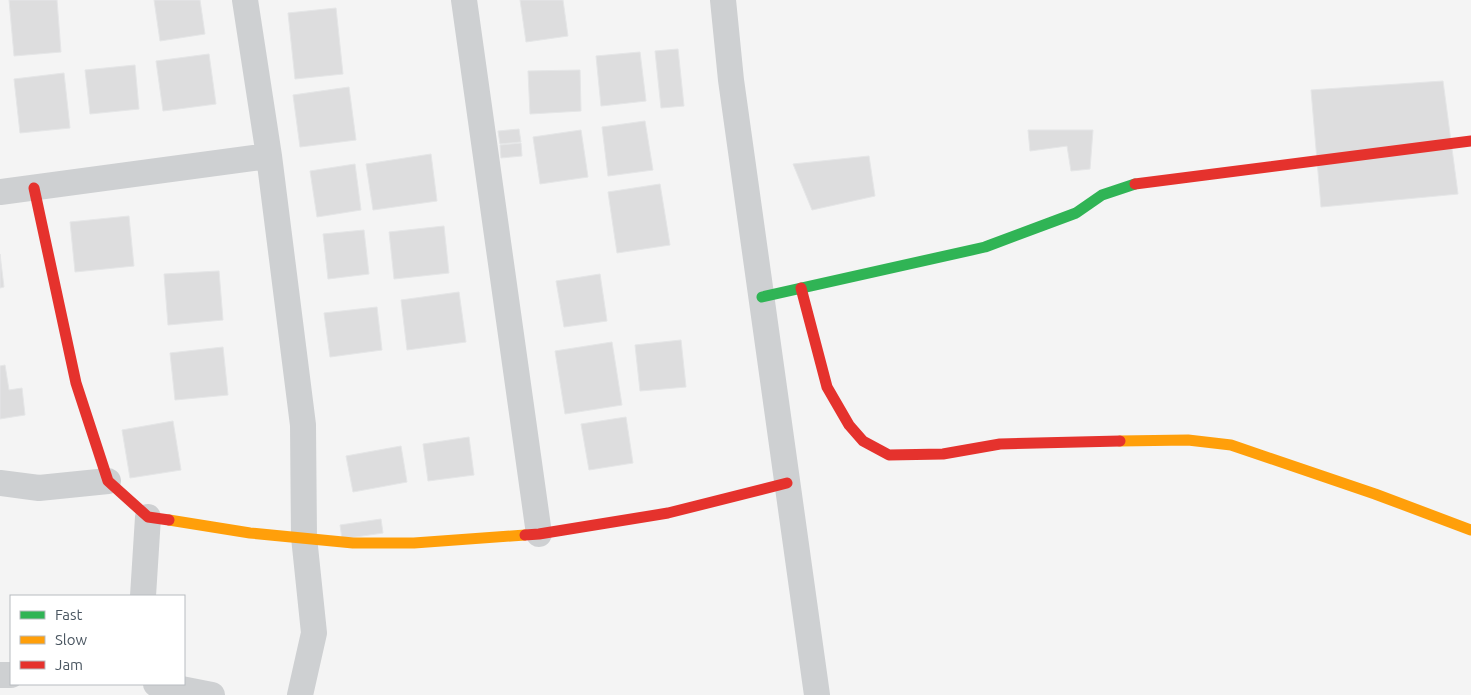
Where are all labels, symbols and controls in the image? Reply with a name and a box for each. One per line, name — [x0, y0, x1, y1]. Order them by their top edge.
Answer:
legend — [10, 595, 185, 685]
text: Fast — [55, 606, 83, 623]
text: Slow — [55, 631, 88, 648]
text: Jam — [55, 656, 83, 673]

